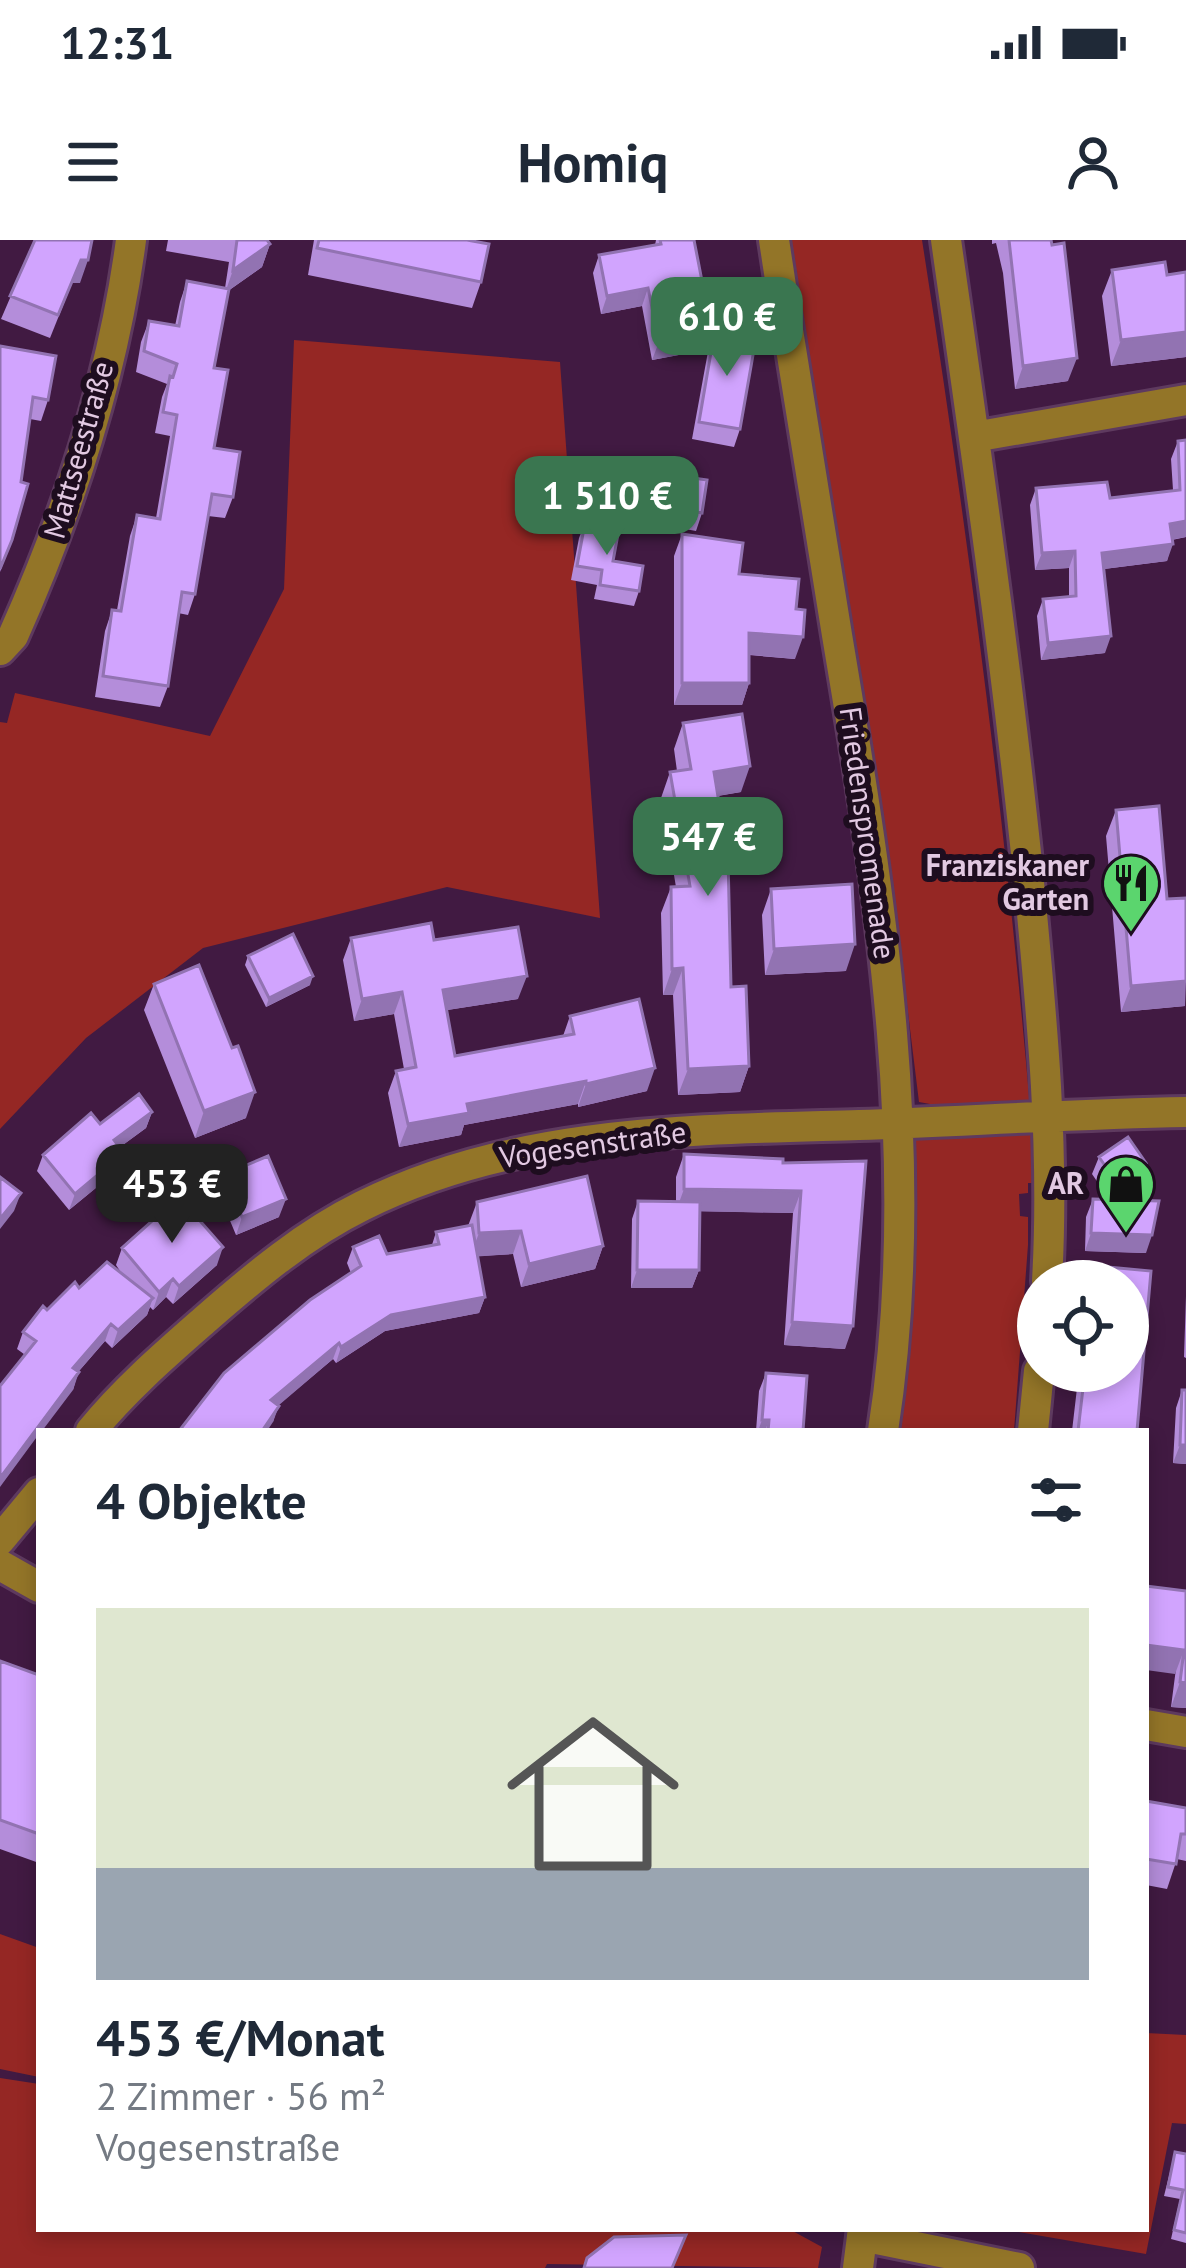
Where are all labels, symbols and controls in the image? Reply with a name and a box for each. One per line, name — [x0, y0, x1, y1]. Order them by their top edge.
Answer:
text: 12:31 — [60, 13, 174, 71]
text: Homiq — [517, 127, 669, 197]
icon: menu — [60, 129, 126, 195]
icon: person — [1060, 129, 1126, 195]
pin: 610 € — [643, 277, 811, 379]
text: 610 € — [678, 290, 776, 341]
street label: Mattseestraße — [34, 356, 121, 543]
pin: 1 510 € — [496, 456, 718, 558]
text: 1 510 € — [542, 469, 672, 520]
street label: Friedenspromenade — [831, 704, 905, 961]
pin: 547 € — [624, 797, 792, 899]
text: 547 € — [660, 810, 756, 861]
place label: Franziskaner Garten — [926, 845, 1089, 918]
restaurant icon: Franziskaner Garten — [1100, 852, 1162, 934]
street label: Vogesenstraße — [496, 1111, 689, 1176]
pin: 453 € — [88, 1144, 256, 1246]
shop icon: AR — [1095, 1153, 1157, 1235]
text: 453 € — [123, 1157, 221, 1208]
place label: AR — [1048, 1163, 1084, 1202]
map controls — [1017, 1260, 1149, 1392]
button: locate — [1017, 1260, 1149, 1392]
text: 4 Objekte — [96, 1467, 307, 1533]
icon: filters — [1023, 1467, 1089, 1533]
icon: home — [485, 1686, 701, 1902]
text: 453 €/Monat — [96, 2004, 384, 2070]
text: 2 Zimmer · 56 m² — [96, 2070, 386, 2121]
text: Vogesenstraße — [96, 2121, 340, 2172]

